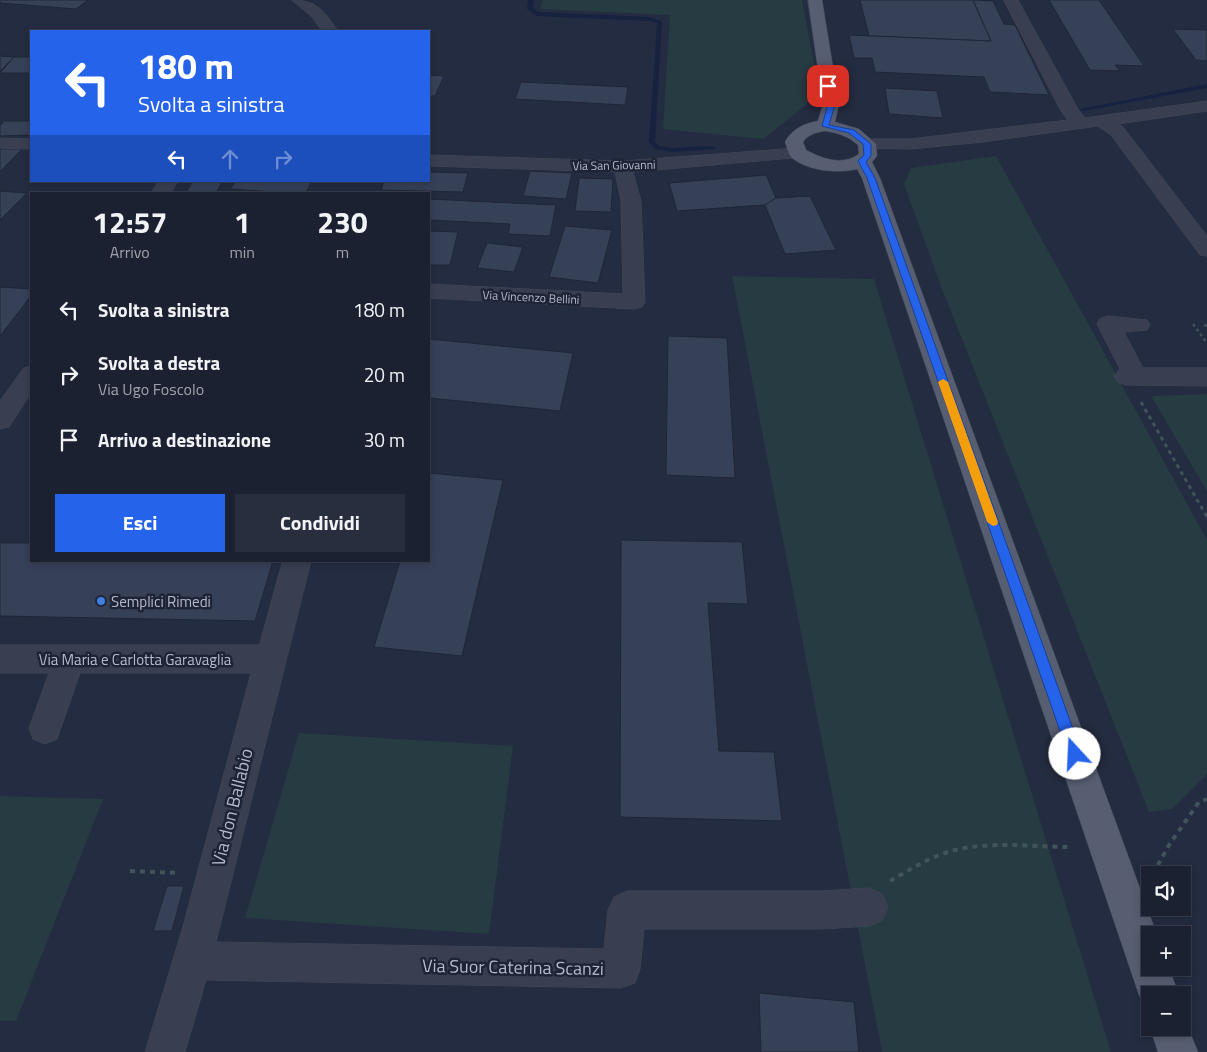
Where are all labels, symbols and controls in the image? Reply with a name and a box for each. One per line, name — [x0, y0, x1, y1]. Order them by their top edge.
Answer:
text: 180 m — [138, 39, 234, 93]
icon: left — [55, 50, 120, 115]
pin — [807, 65, 849, 107]
icon: arrive — [814, 72, 842, 100]
text: Svolta a sinistra — [138, 87, 285, 121]
icon: left — [163, 145, 191, 173]
icon: ahead — [216, 145, 244, 173]
icon: right — [269, 145, 297, 173]
street label: Via San Giovanni — [572, 155, 656, 175]
text: 12:57 — [92, 199, 167, 245]
text: 1 — [234, 199, 251, 245]
text: 230 — [317, 199, 368, 245]
text: Arrivo — [110, 240, 150, 264]
text: min — [229, 240, 255, 264]
text: m — [336, 240, 349, 264]
street label: Via Vincenzo Bellini — [482, 285, 580, 309]
text: Svolta a sinistra — [98, 295, 229, 324]
text: 180 m — [353, 295, 405, 324]
icon: left — [55, 296, 83, 324]
text: Svolta a destra — [98, 348, 220, 377]
text: 20 m — [364, 360, 405, 389]
icon: right — [55, 361, 83, 389]
text: Via Ugo Foscolo — [98, 377, 204, 401]
text: Arrivo a destinazione — [98, 425, 271, 454]
text: 30 m — [364, 425, 405, 454]
icon: arrive — [55, 426, 83, 454]
button: Esci — [55, 494, 225, 552]
button: Condividi — [235, 494, 405, 552]
place label: Semplici Rimedi — [111, 590, 211, 613]
marker: Semplici Rimedi — [95, 595, 107, 607]
street label: Via Maria e Carlotta Garavaglia — [39, 648, 232, 671]
position arrow — [1048, 727, 1100, 779]
street label: Via don Ballabio — [204, 745, 260, 869]
map controls — [1141, 866, 1191, 1036]
button: sound — [1141, 866, 1191, 916]
button: + — [1141, 926, 1191, 976]
street label: Via Suor Caterina Scanzi — [422, 952, 604, 982]
button: − — [1141, 986, 1191, 1036]

